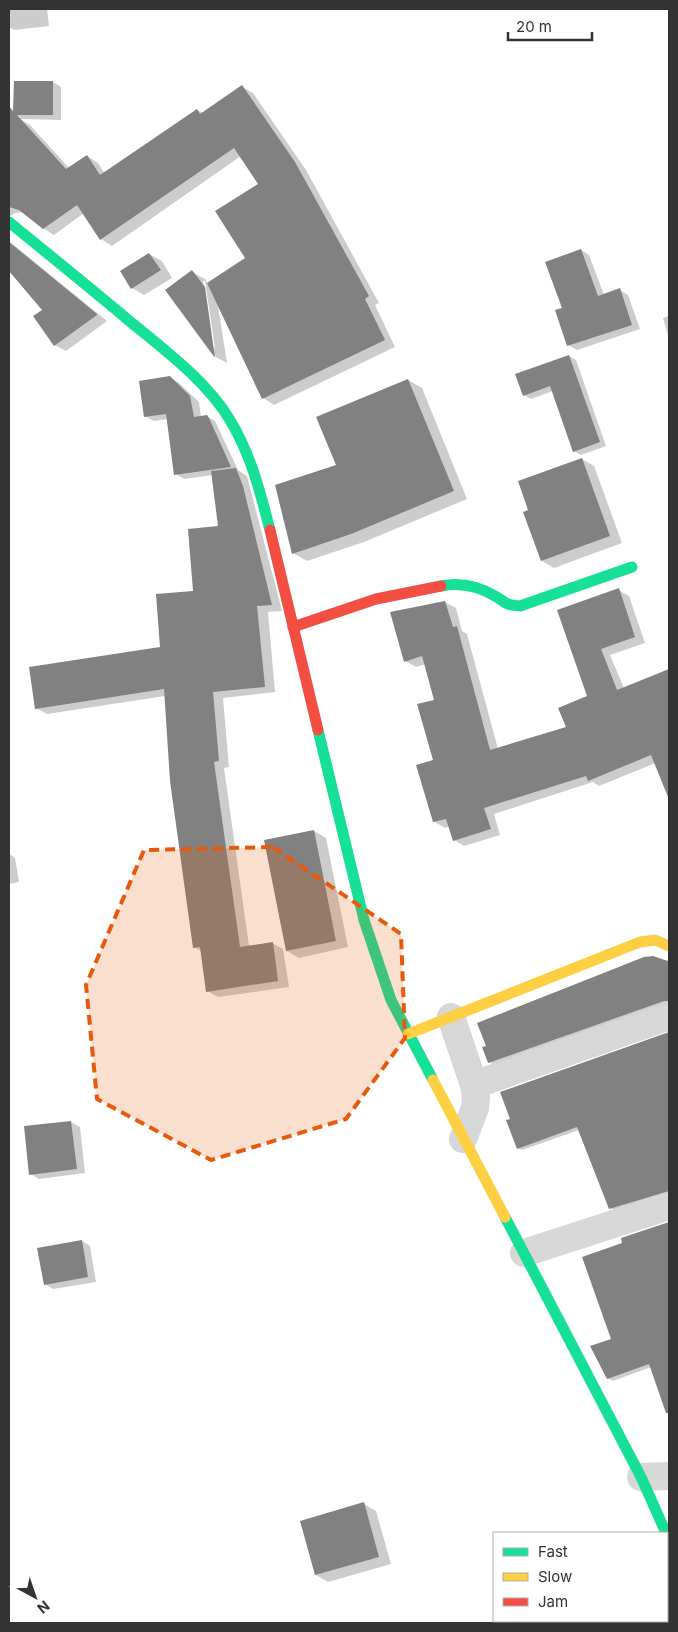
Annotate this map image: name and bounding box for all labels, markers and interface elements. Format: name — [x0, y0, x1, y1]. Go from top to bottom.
scale bar — [508, 10, 592, 42]
text: 20 m — [516, 17, 552, 36]
legend — [493, 1532, 668, 1622]
text: Fast — [538, 1542, 568, 1561]
text: Slow — [538, 1567, 572, 1586]
north arrow — [10, 1572, 60, 1622]
text: Jam — [538, 1592, 568, 1611]
text: N — [34, 1597, 53, 1617]

